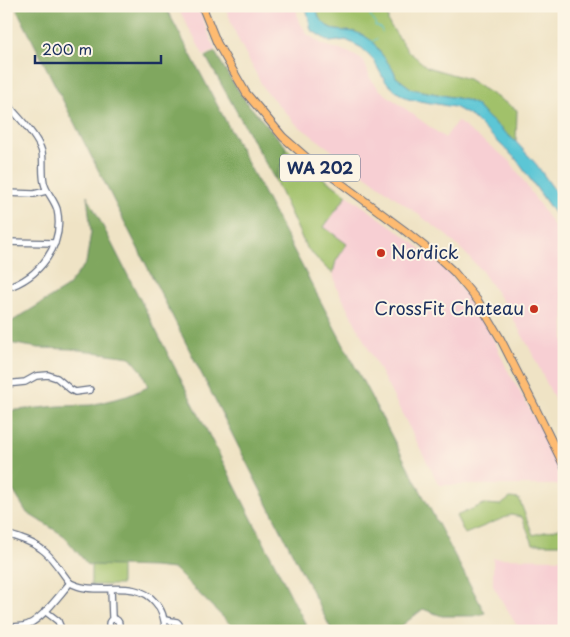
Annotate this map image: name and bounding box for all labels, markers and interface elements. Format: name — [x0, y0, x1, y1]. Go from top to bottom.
scale bar — [35, 32, 161, 64]
text: 200 m — [42, 37, 92, 60]
road number: WA 202 — [280, 154, 360, 182]
place label: Nordick — [391, 238, 459, 265]
marker: Nordick — [375, 247, 387, 259]
place label: CrossFit Chateau — [374, 294, 524, 321]
marker: CrossFit Chateau — [528, 303, 540, 315]

